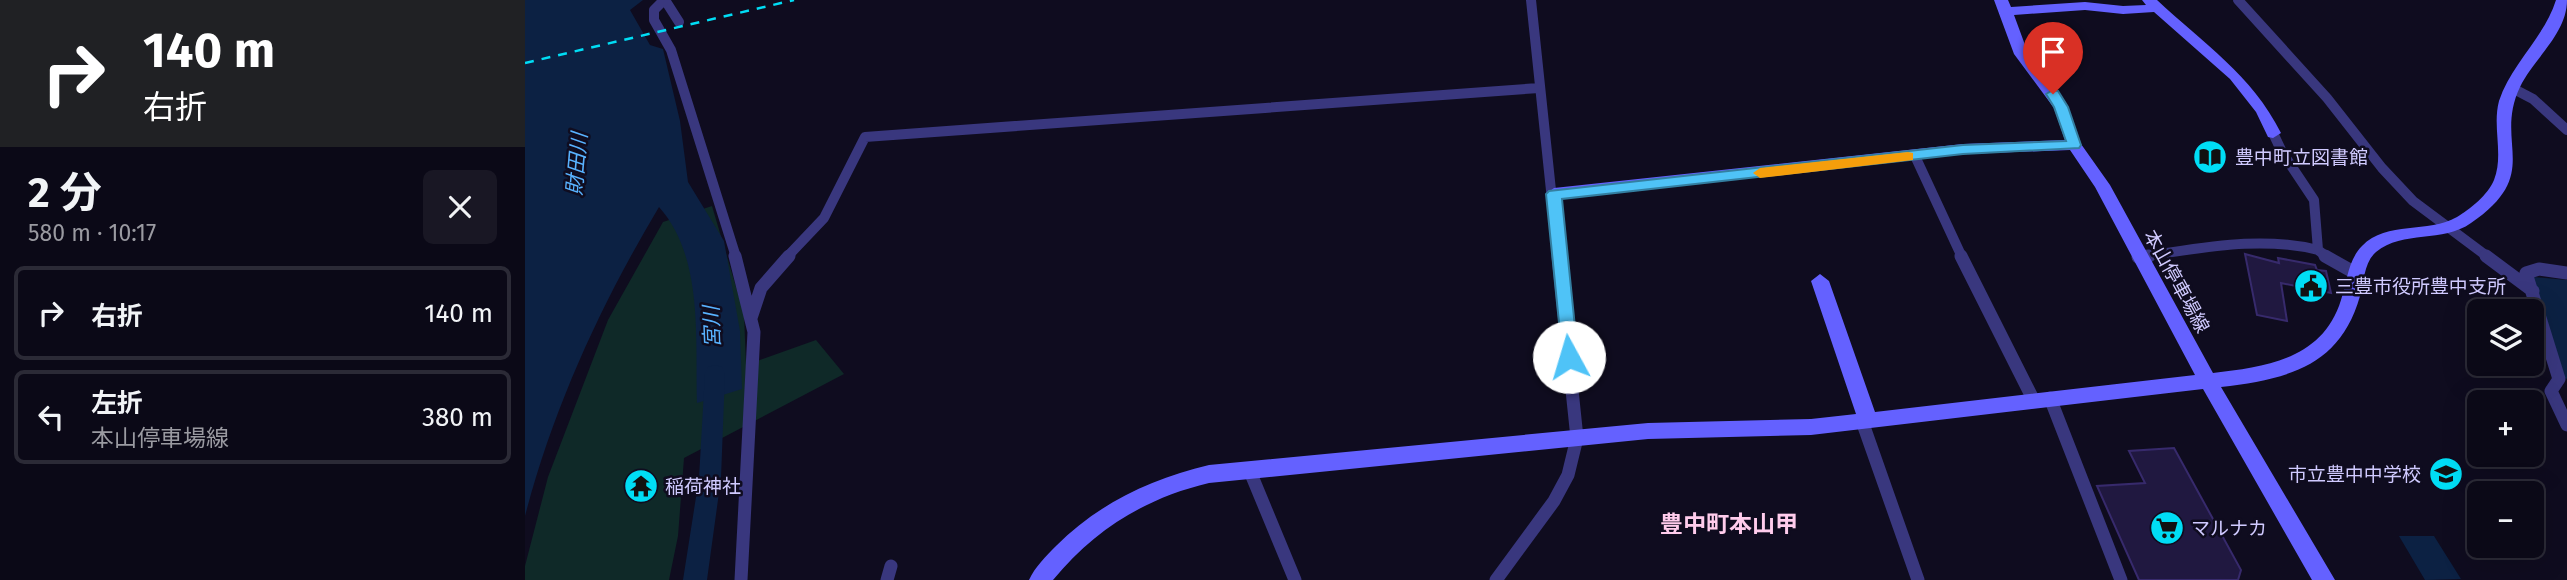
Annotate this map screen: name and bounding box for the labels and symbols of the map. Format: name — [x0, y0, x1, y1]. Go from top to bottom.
pin — [2023, 22, 2083, 94]
water label: 財田川 — [561, 129, 593, 197]
library icon: 豊中町立図書館 — [2191, 138, 2229, 176]
place label: 豊中町立図書館 — [2235, 146, 2368, 169]
street label: 本山停車場線 — [2139, 226, 2214, 337]
public building icon: 三豊市役所豊中支所 — [2292, 267, 2330, 305]
place label: 三豊市役所豊中支所 — [2335, 275, 2506, 298]
water label: 宮川 — [698, 304, 726, 348]
position arrow — [1532, 320, 1606, 394]
school or university icon: 市立豊中中学校 — [2427, 455, 2465, 493]
place label: 市立豊中中学校 — [2288, 463, 2421, 486]
temple icon: 稲荷神社 — [622, 467, 660, 505]
place label: 稲荷神社 — [665, 475, 741, 498]
supermarket icon: マルナカ — [2148, 509, 2186, 547]
district label: 豊中町本山甲 — [1660, 510, 1798, 538]
place label: マルナカ — [2191, 517, 2267, 540]

